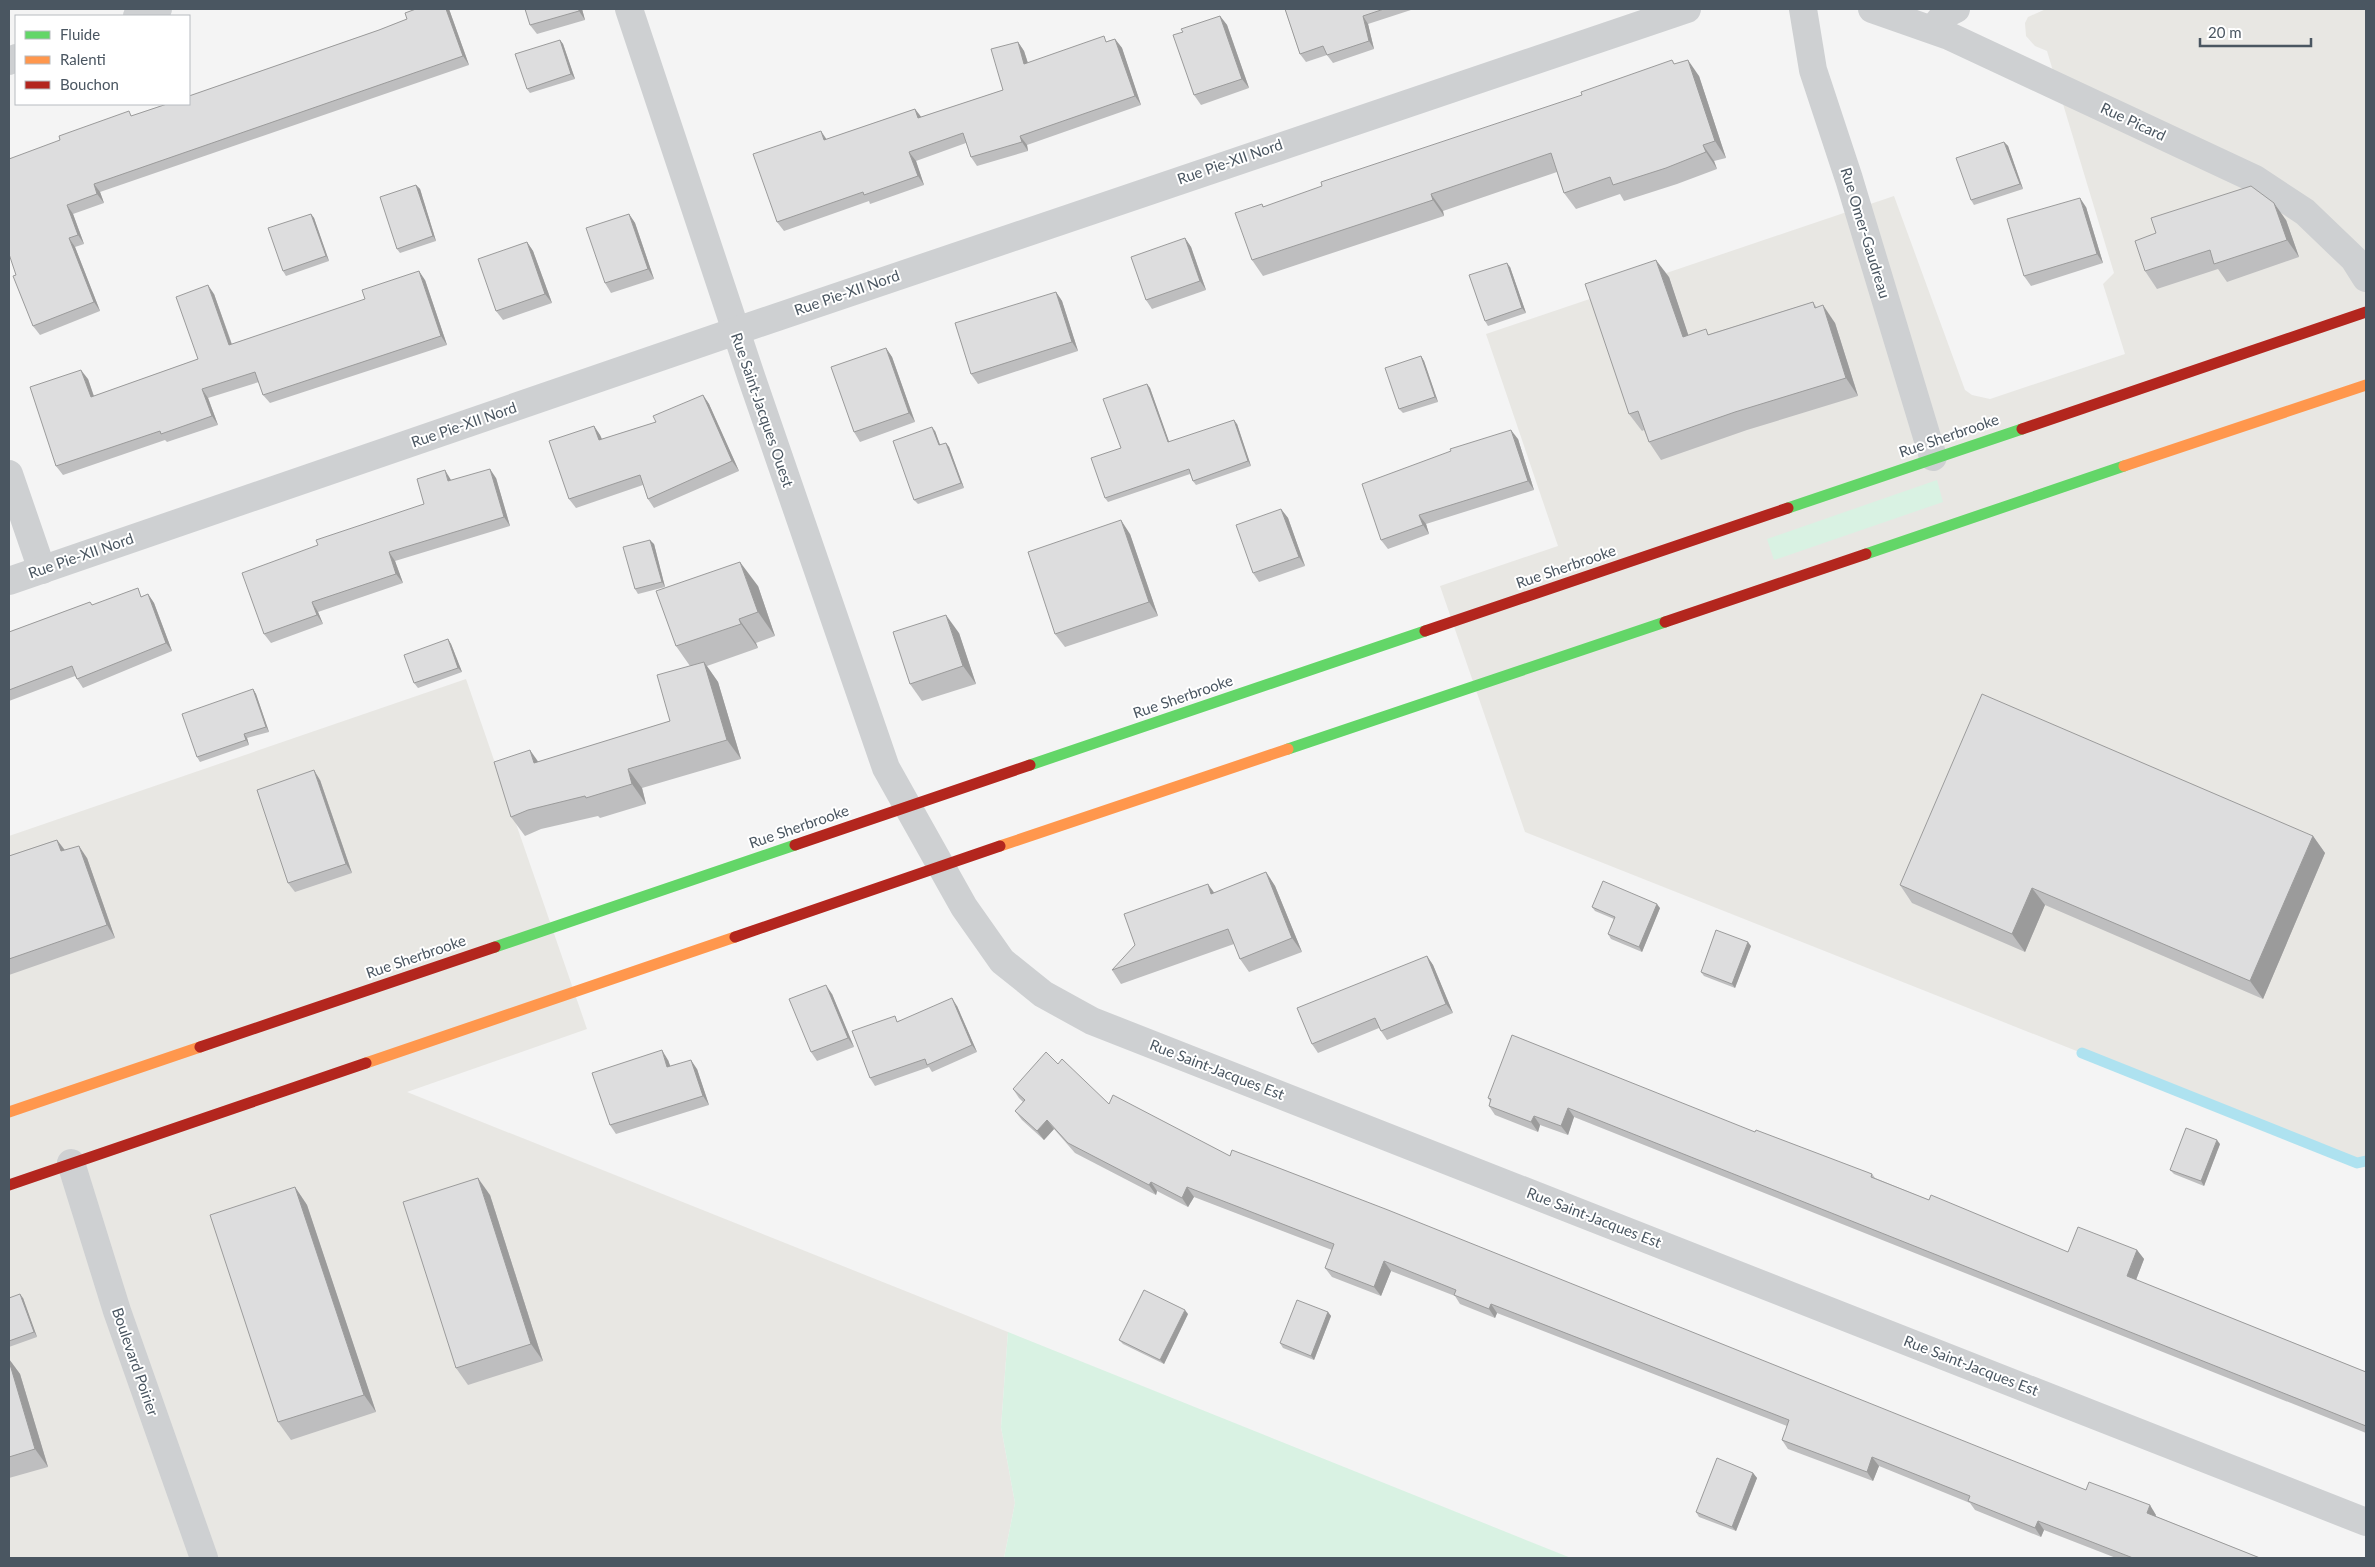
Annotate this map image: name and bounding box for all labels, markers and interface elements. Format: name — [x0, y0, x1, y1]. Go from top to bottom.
legend — [15, 15, 190, 105]
scale bar — [2200, 15, 2311, 47]
text: 20 m — [2208, 23, 2242, 41]
text: Fluide — [60, 25, 100, 43]
text: Ralenti — [60, 50, 106, 68]
text: Bouchon — [60, 75, 119, 93]
street label: Rue Picard — [2098, 98, 2169, 144]
street label: Rue Pie-XII Nord — [1175, 135, 1285, 188]
street label: Rue Omer-Gaudreau — [1837, 165, 1894, 300]
street label: Rue Pie-XII Nord — [792, 266, 902, 319]
street label: Rue Saint-Jacques Ouest — [728, 330, 798, 490]
street label: Rue Pie-XII Nord — [409, 398, 519, 451]
street label: Rue Sherbrooke — [1896, 409, 2001, 461]
street label: Rue Pie-XII Nord — [26, 529, 136, 582]
street label: Rue Sherbrooke — [1513, 540, 1618, 592]
street label: Rue Sherbrooke — [1130, 670, 1235, 722]
street label: Rue Sherbrooke — [746, 800, 851, 852]
street label: Rue Sherbrooke — [363, 930, 468, 982]
street label: Rue Saint-Jacques Est — [1148, 1035, 1288, 1103]
street label: Rue Saint-Jacques Est — [1525, 1183, 1665, 1251]
street label: Boulevard Poirier — [109, 1305, 163, 1419]
street label: Rue Saint-Jacques Est — [1902, 1331, 2042, 1399]

